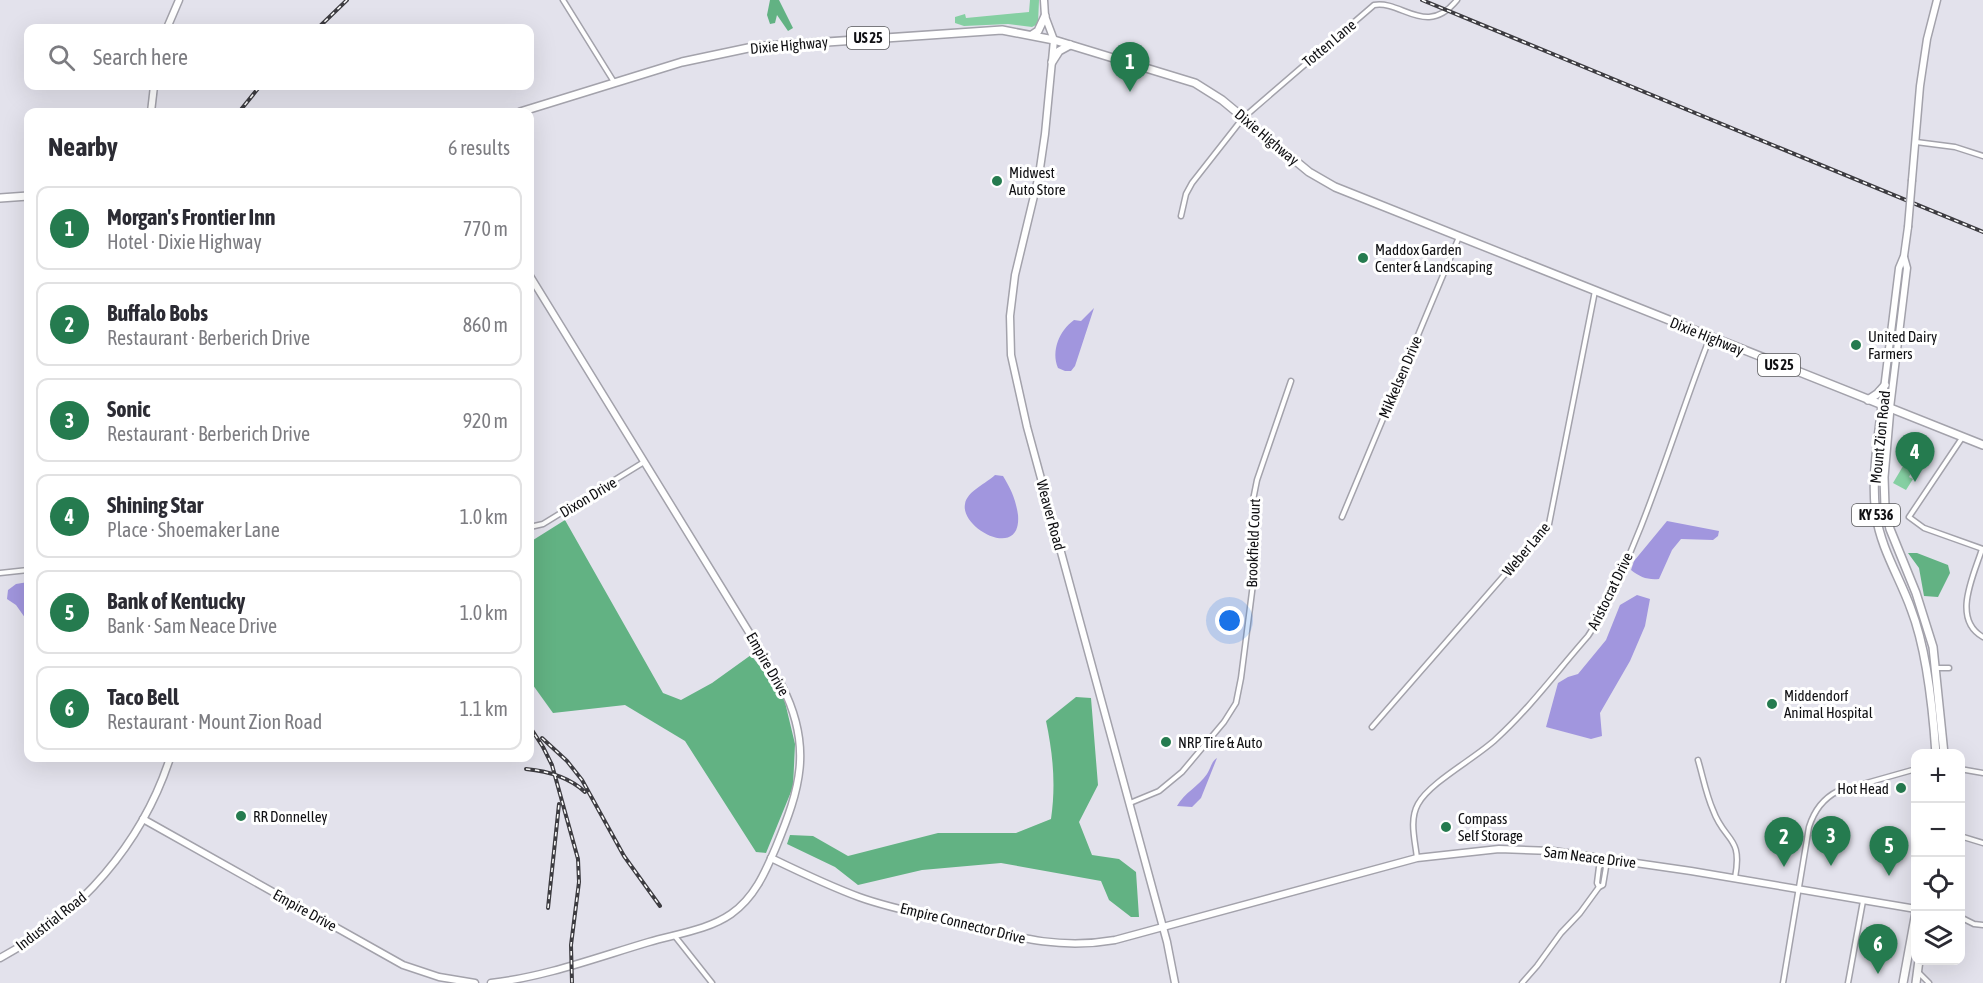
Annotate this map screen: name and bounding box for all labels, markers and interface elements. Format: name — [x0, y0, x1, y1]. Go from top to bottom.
street label: Totten Lane — [1299, 16, 1359, 70]
search box — [24, 24, 534, 90]
road number: US 25 — [847, 27, 889, 49]
street label: Dixie Highway — [749, 33, 829, 57]
icon: search — [45, 41, 78, 74]
pin: 1 — [1110, 42, 1150, 92]
text: Search here — [93, 44, 188, 70]
street label: Dixie Highway — [1232, 105, 1302, 169]
text: Nearby — [48, 132, 118, 162]
text: 6 results — [448, 136, 510, 159]
place label: Midwest Auto Store — [1009, 164, 1066, 198]
marker: Midwest Auto Store — [990, 174, 1004, 188]
text: Morgan's Frontier Inn — [107, 204, 276, 230]
text: 1 — [65, 217, 74, 240]
text: 770 m — [463, 217, 508, 240]
text: Hotel · Dixie Highway — [107, 230, 262, 253]
place label: Maddox Garden Center & Landscaping — [1375, 241, 1493, 275]
marker: Maddox Garden Center & Landscaping — [1356, 251, 1370, 265]
text: Buffalo Bobs — [107, 300, 208, 326]
text: 2 — [65, 313, 74, 336]
text: 860 m — [463, 313, 508, 336]
street label: Dixie Highway — [1668, 313, 1746, 359]
text: Restaurant · Berberich Drive — [107, 326, 310, 349]
place label: United Dairy Farmers — [1868, 328, 1937, 362]
street label: Mikkelsen Drive — [1375, 333, 1425, 421]
marker: United Dairy Farmers — [1849, 338, 1863, 352]
road number: US 25 — [1758, 354, 1800, 376]
street label: Mount Zion Road — [1867, 390, 1893, 484]
text: Sonic — [107, 396, 150, 422]
text: 3 — [65, 409, 74, 432]
text: 920 m — [463, 409, 508, 432]
text: Restaurant · Berberich Drive — [107, 422, 310, 445]
pin: 4 — [1896, 432, 1934, 482]
street label: Dixon Drive — [557, 473, 620, 521]
street label: Weaver Road — [1033, 478, 1069, 552]
text: Shining Star — [107, 492, 203, 518]
street label: Brookfield Court — [1243, 498, 1263, 588]
road number: KY 536 — [1852, 504, 1900, 526]
text: 4 — [65, 505, 74, 528]
text: 1.0 km — [460, 505, 508, 528]
text: Place · Shoemaker Lane — [107, 518, 280, 541]
street label: Weber Lane — [1499, 519, 1553, 579]
street label: Aristocrat Drive — [1584, 549, 1636, 632]
text: Bank of Kentucky — [107, 588, 245, 614]
text: 5 — [65, 601, 74, 624]
text: 1.0 km — [460, 601, 508, 624]
your location — [1215, 606, 1244, 635]
text: Bank · Sam Neace Drive — [107, 614, 277, 637]
street label: Empire Drive — [743, 629, 793, 699]
text: Taco Bell — [107, 684, 179, 710]
place label: Middendorf Animal Hospital — [1784, 687, 1873, 721]
text: 6 — [65, 697, 74, 720]
text: 1.1 km — [460, 697, 508, 720]
marker: Middendorf Animal Hospital — [1765, 697, 1779, 711]
text: Restaurant · Mount Zion Road — [107, 710, 322, 733]
place label: NRP Tire & Auto — [1178, 734, 1262, 751]
marker: NRP Tire & Auto — [1159, 735, 1173, 749]
map controls — [1911, 749, 1965, 965]
button: + — [1911, 749, 1965, 803]
place label: Hot Head — [1837, 780, 1889, 797]
marker: Hot Head — [1894, 781, 1908, 795]
button: − — [1911, 803, 1965, 857]
place label: RR Donnelley — [253, 808, 328, 825]
marker: RR Donnelley — [234, 809, 248, 823]
place label: Compass Self Storage — [1458, 810, 1523, 844]
pin: 3 — [1812, 816, 1850, 866]
pin: 2 — [1764, 818, 1804, 867]
marker: Compass Self Storage — [1439, 820, 1453, 834]
pin: 5 — [1870, 826, 1908, 876]
street label: Sam Neace Drive — [1543, 843, 1637, 871]
button: locate — [1911, 857, 1965, 911]
street label: Empire Drive — [270, 886, 340, 935]
street label: Industrial Road — [12, 888, 90, 954]
street label: Empire Connector Drive — [899, 899, 1028, 947]
button: layers — [1911, 911, 1965, 965]
pin: 6 — [1858, 924, 1898, 974]

